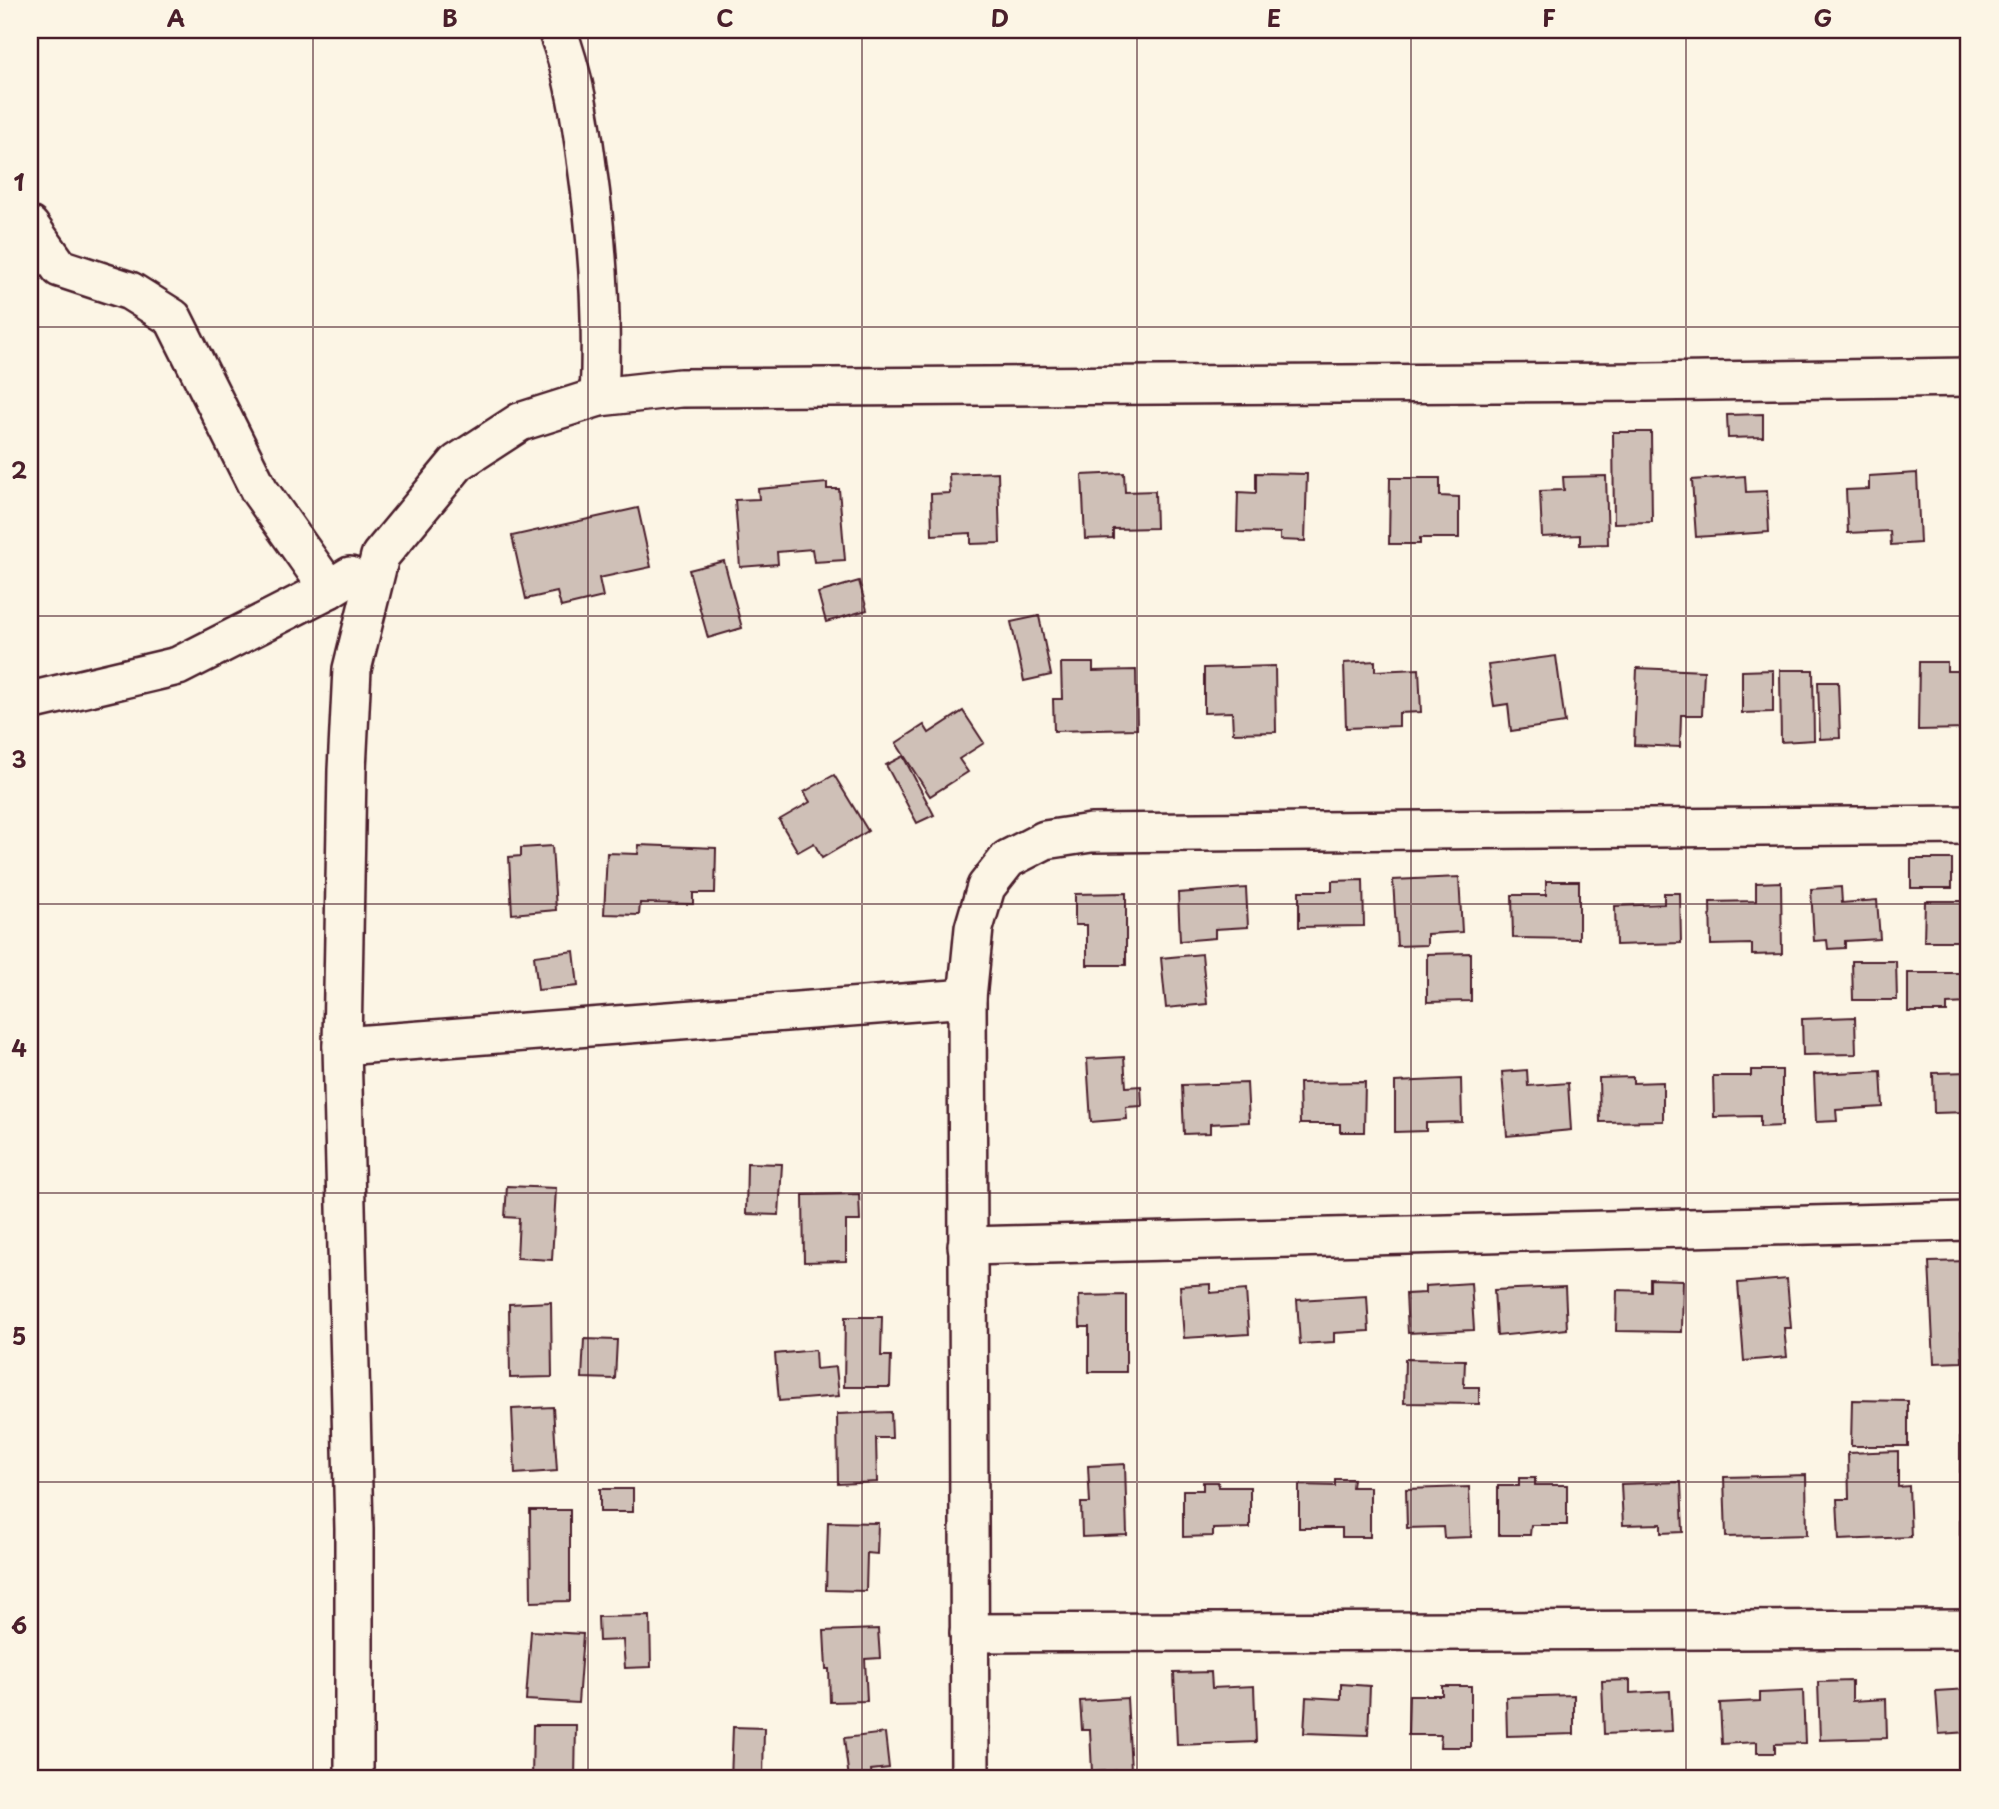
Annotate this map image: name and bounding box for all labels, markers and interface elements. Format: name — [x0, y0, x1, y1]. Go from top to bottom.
text: A — [167, 0, 185, 35]
text: B — [442, 0, 458, 35]
text: C — [716, 0, 734, 35]
text: D — [991, 0, 1009, 35]
text: E — [1267, 0, 1281, 35]
text: F — [1542, 0, 1556, 35]
text: G — [1814, 0, 1832, 35]
text: 1 — [14, 164, 25, 199]
text: 2 — [11, 452, 27, 487]
text: 3 — [11, 741, 27, 776]
text: 4 — [11, 1030, 27, 1065]
text: 5 — [12, 1318, 26, 1353]
text: 6 — [11, 1607, 27, 1642]

